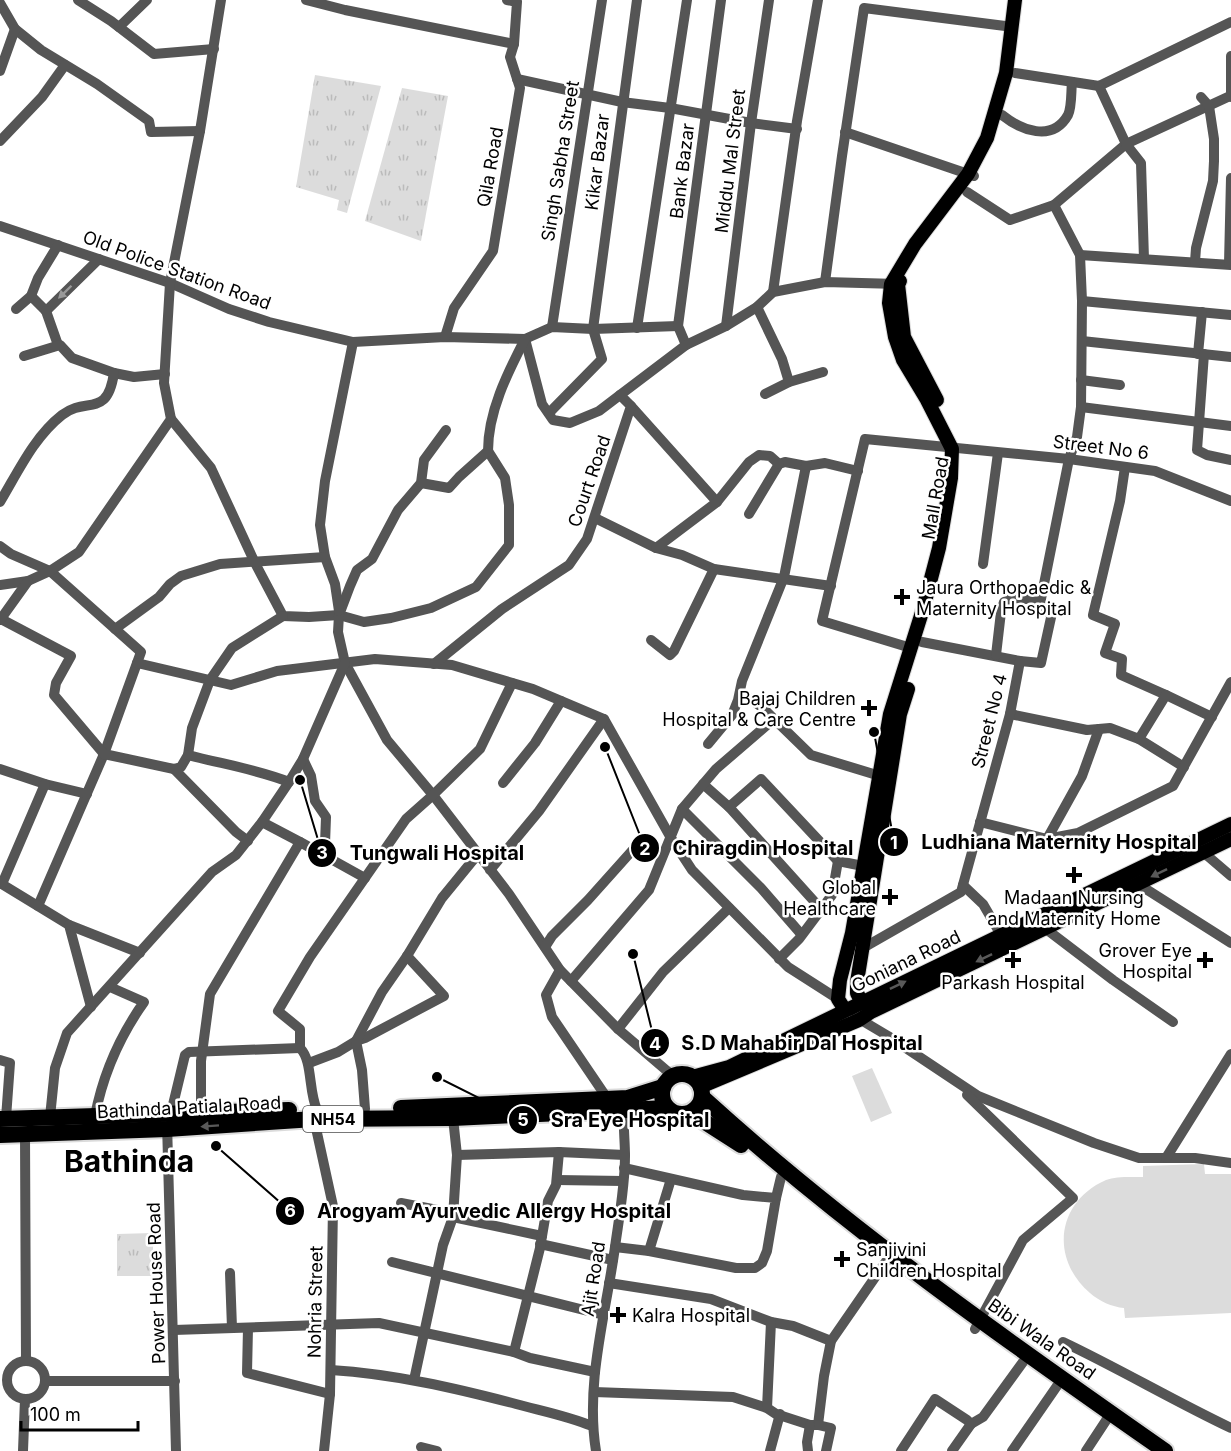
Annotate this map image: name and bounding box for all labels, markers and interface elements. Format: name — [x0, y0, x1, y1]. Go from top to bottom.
street label: Singh Sabha Street — [537, 79, 583, 243]
street label: Middu Mal Street — [711, 88, 749, 234]
street label: Kikar Bazar — [581, 112, 613, 212]
street label: Bank Bazar — [666, 122, 698, 220]
street label: Qila Road — [473, 125, 507, 209]
street label: Old Police Station Road — [80, 226, 274, 314]
one-way arrow — [58, 285, 73, 299]
street label: Street No 6 — [1052, 431, 1150, 463]
street label: Court Road — [563, 432, 615, 530]
street label: Mall Road — [917, 455, 953, 541]
place label: Jaura Orthopaedic & Maternity Hospital — [916, 577, 1092, 619]
marker: Jaura Orthopaedic & Maternity Hospital — [893, 588, 911, 606]
street label: Street No 4 — [967, 671, 1011, 771]
place label: Bajaj Children Hospital & Care Centre — [662, 688, 856, 730]
marker: Bajaj Children Hospital & Care Centre — [860, 699, 878, 717]
callout: Ludhiana Maternity Hospital — [879, 823, 1209, 861]
callout: Chiragdin Hospital — [630, 829, 865, 867]
text: Ludhiana Maternity Hospital — [921, 830, 1197, 854]
text: 1 — [890, 832, 898, 853]
callout: Tungwali Hospital — [307, 834, 536, 872]
text: Chiragdin Hospital — [673, 836, 853, 860]
text: 2 — [639, 838, 651, 859]
text: Tungwali Hospital — [350, 841, 524, 865]
text: 3 — [316, 842, 328, 863]
marker: Madaan Nursing and Maternity Home — [1065, 866, 1083, 884]
one-way arrow — [1151, 869, 1168, 878]
place label: Global Healthcare — [783, 877, 876, 919]
place label: Madaan Nursing and Maternity Home — [987, 887, 1161, 929]
marker: Global Healthcare — [881, 888, 899, 906]
street label: Goniana Road — [848, 926, 964, 996]
place label: Grover Eye Hospital — [1098, 940, 1192, 982]
marker: Parkash Hospital — [1004, 951, 1022, 969]
marker: Grover Eye Hospital — [1196, 951, 1214, 969]
one-way arrow — [975, 954, 992, 963]
place label: Parkash Hospital — [941, 972, 1085, 993]
one-way arrow — [889, 981, 906, 990]
callout: S.D Mahabir Dal Hospital — [640, 1024, 935, 1062]
text: S.D Mahabir Dal Hospital — [681, 1031, 923, 1055]
text: 4 — [649, 1033, 661, 1054]
street label: Bathinda Patiala Road — [96, 1092, 282, 1122]
callout: Sra Eye Hospital — [508, 1101, 721, 1139]
road number: NH54 — [303, 1106, 363, 1132]
text: Sra Eye Hospital — [551, 1108, 709, 1132]
text: 5 — [517, 1109, 529, 1130]
one-way arrow — [200, 1122, 219, 1131]
district label: Bathinda — [64, 1143, 194, 1179]
callout: Arogyam Ayurvedic Allergy Hospital — [275, 1192, 683, 1230]
text: Arogyam Ayurvedic Allergy Hospital — [317, 1199, 671, 1223]
text: 6 — [284, 1200, 296, 1221]
street label: Power House Road — [143, 1202, 169, 1364]
place label: Sanjivini Children Hospital — [856, 1239, 1002, 1281]
street label: Ajit Road — [577, 1240, 609, 1318]
street label: Nohria Street — [304, 1246, 326, 1358]
marker: Sanjivini Children Hospital — [833, 1250, 851, 1268]
street label: Bibi Wala Road — [984, 1294, 1100, 1384]
place label: Kalra Hospital — [632, 1305, 750, 1326]
marker: Kalra Hospital — [609, 1306, 627, 1324]
scale bar — [21, 1394, 138, 1432]
text: 100 m — [30, 1404, 81, 1425]

